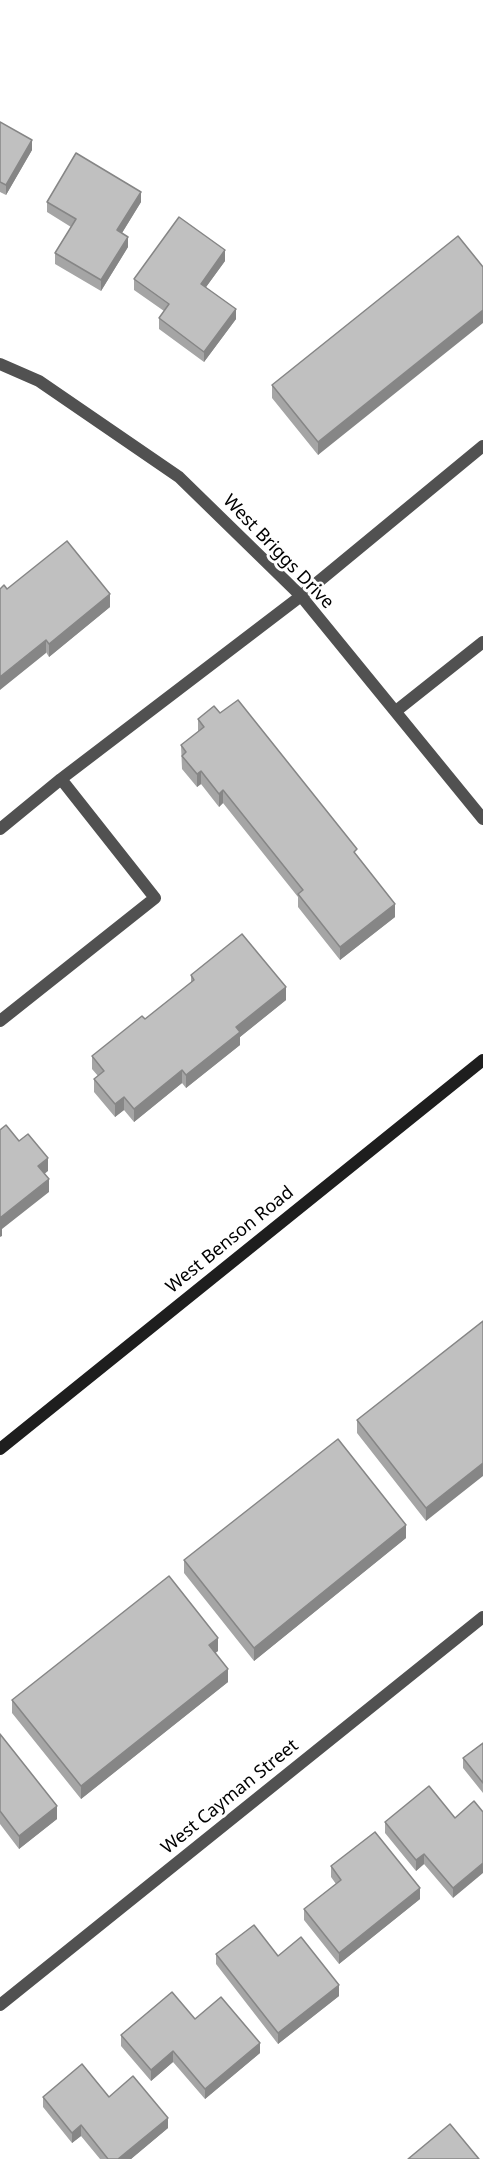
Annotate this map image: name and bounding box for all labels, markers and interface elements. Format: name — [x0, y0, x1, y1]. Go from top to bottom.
street label: West Briggs Drive — [218, 491, 338, 613]
street label: West Benson Road — [162, 1182, 298, 1298]
street label: West Cayman Street — [157, 1735, 303, 1859]

